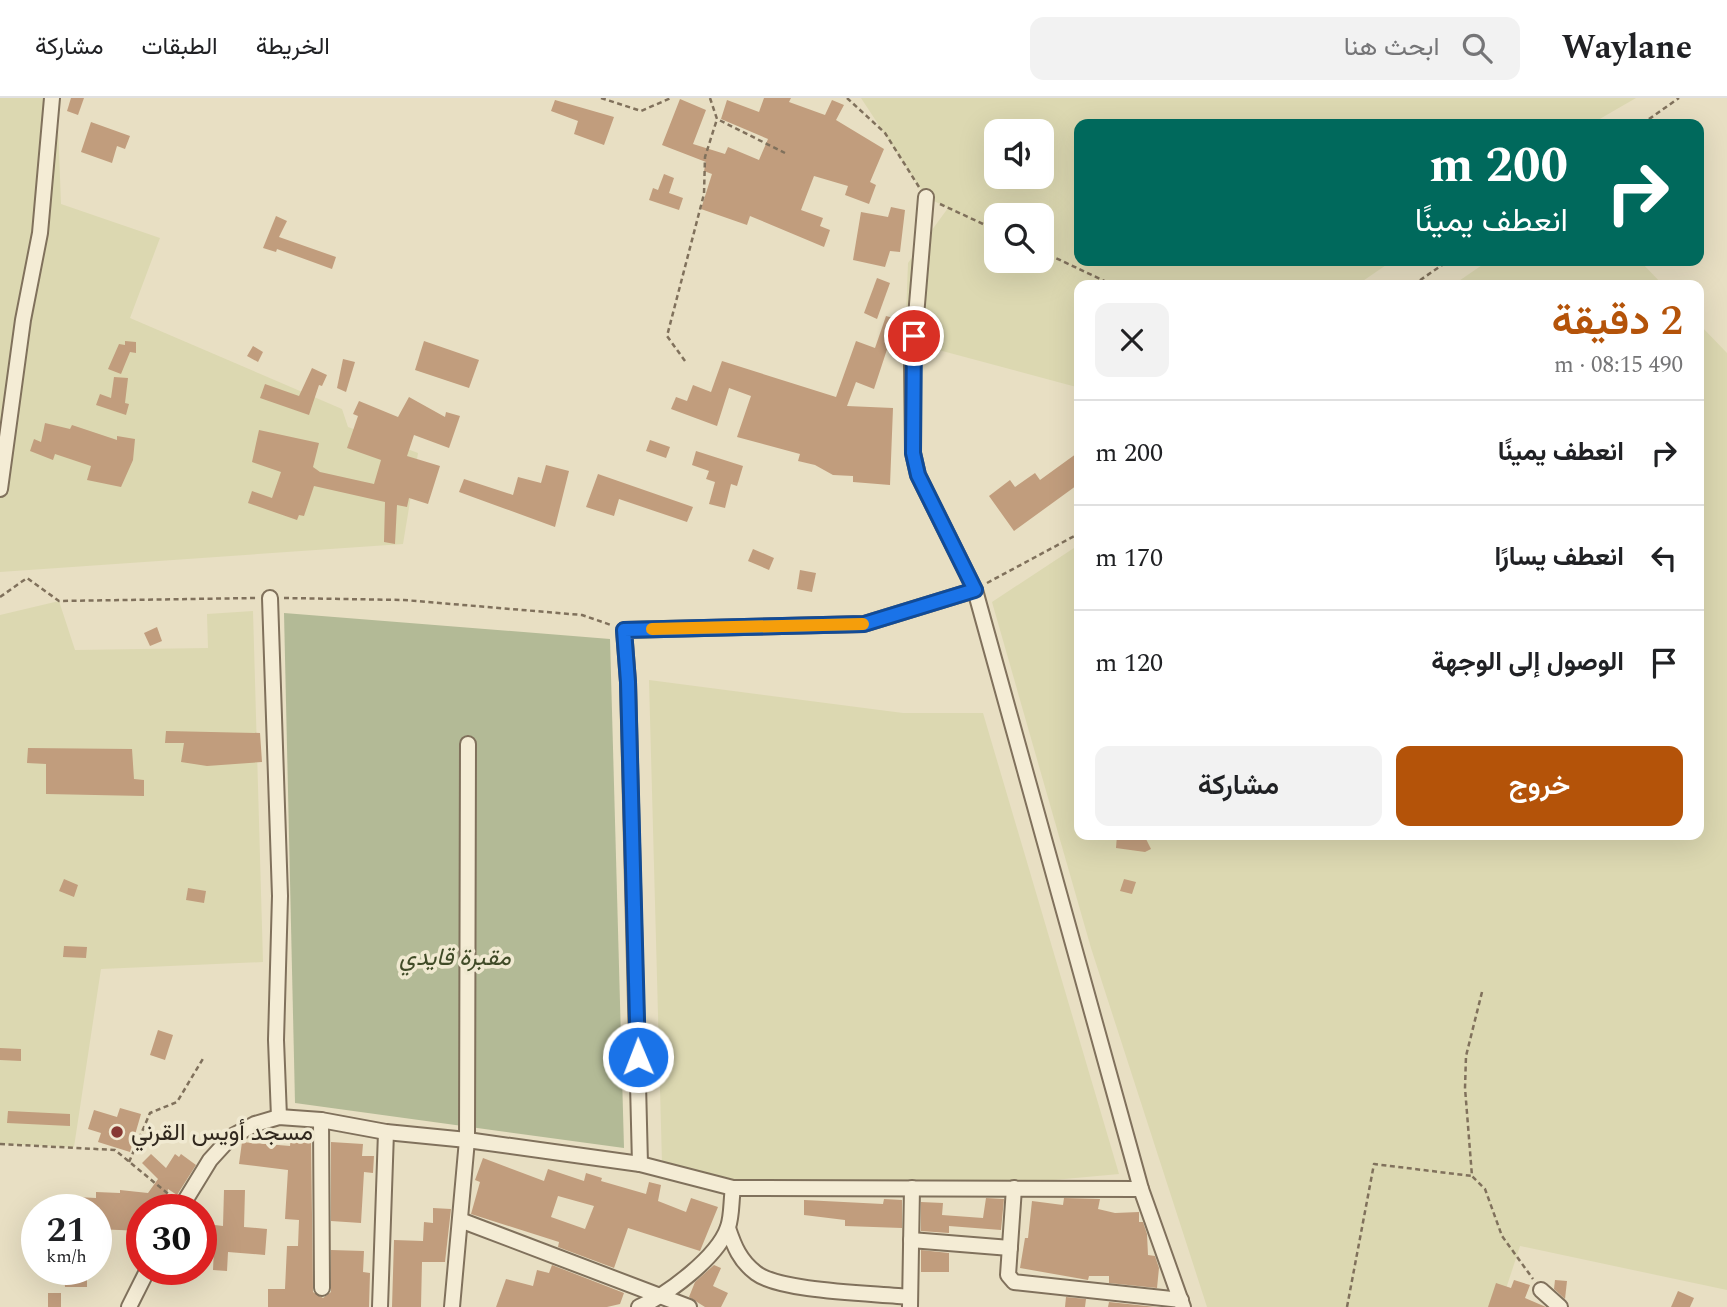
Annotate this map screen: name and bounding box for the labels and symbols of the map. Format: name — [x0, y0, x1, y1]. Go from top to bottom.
pin — [884, 306, 944, 366]
park label: مقبرة قايدي — [399, 940, 511, 976]
position arrow — [601, 1020, 675, 1094]
place label: مسجد أويس القرني — [131, 1115, 313, 1151]
marker: مسجد أويس القرني — [109, 1124, 125, 1140]
speed limit sign: 30 — [126, 1194, 217, 1285]

